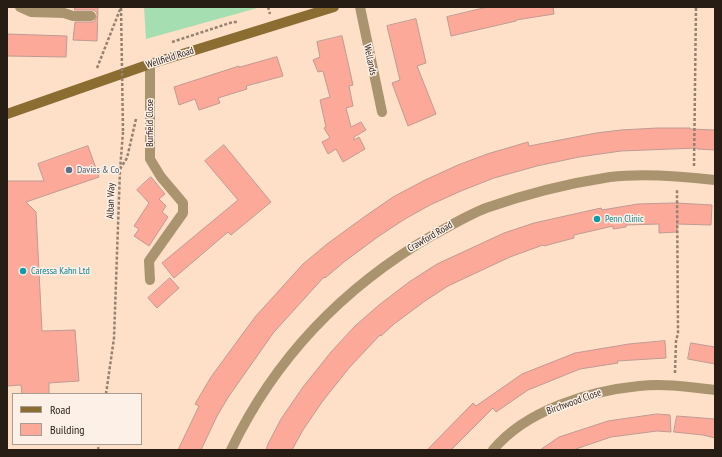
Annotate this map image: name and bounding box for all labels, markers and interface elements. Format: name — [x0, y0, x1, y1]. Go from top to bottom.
street label: Wellands — [361, 43, 379, 77]
street label: Wellfield Road — [145, 45, 195, 71]
street label: Burfield Close — [144, 99, 156, 147]
place label: Davies & Co — [77, 164, 119, 176]
marker: Davies & Co — [64, 165, 74, 175]
street label: Alban Way — [104, 183, 118, 219]
place label: Penn Clinic — [605, 213, 643, 225]
marker: Penn Clinic — [592, 214, 602, 224]
street label: Crawford Road — [405, 219, 455, 255]
place label: Caressa Kahn Ltd — [31, 265, 90, 277]
marker: Caressa Kahn Ltd — [18, 266, 28, 276]
street label: Birchwood Close — [545, 387, 603, 417]
legend — [12, 393, 142, 445]
text: Road — [50, 402, 70, 417]
text: Building — [50, 422, 85, 437]

